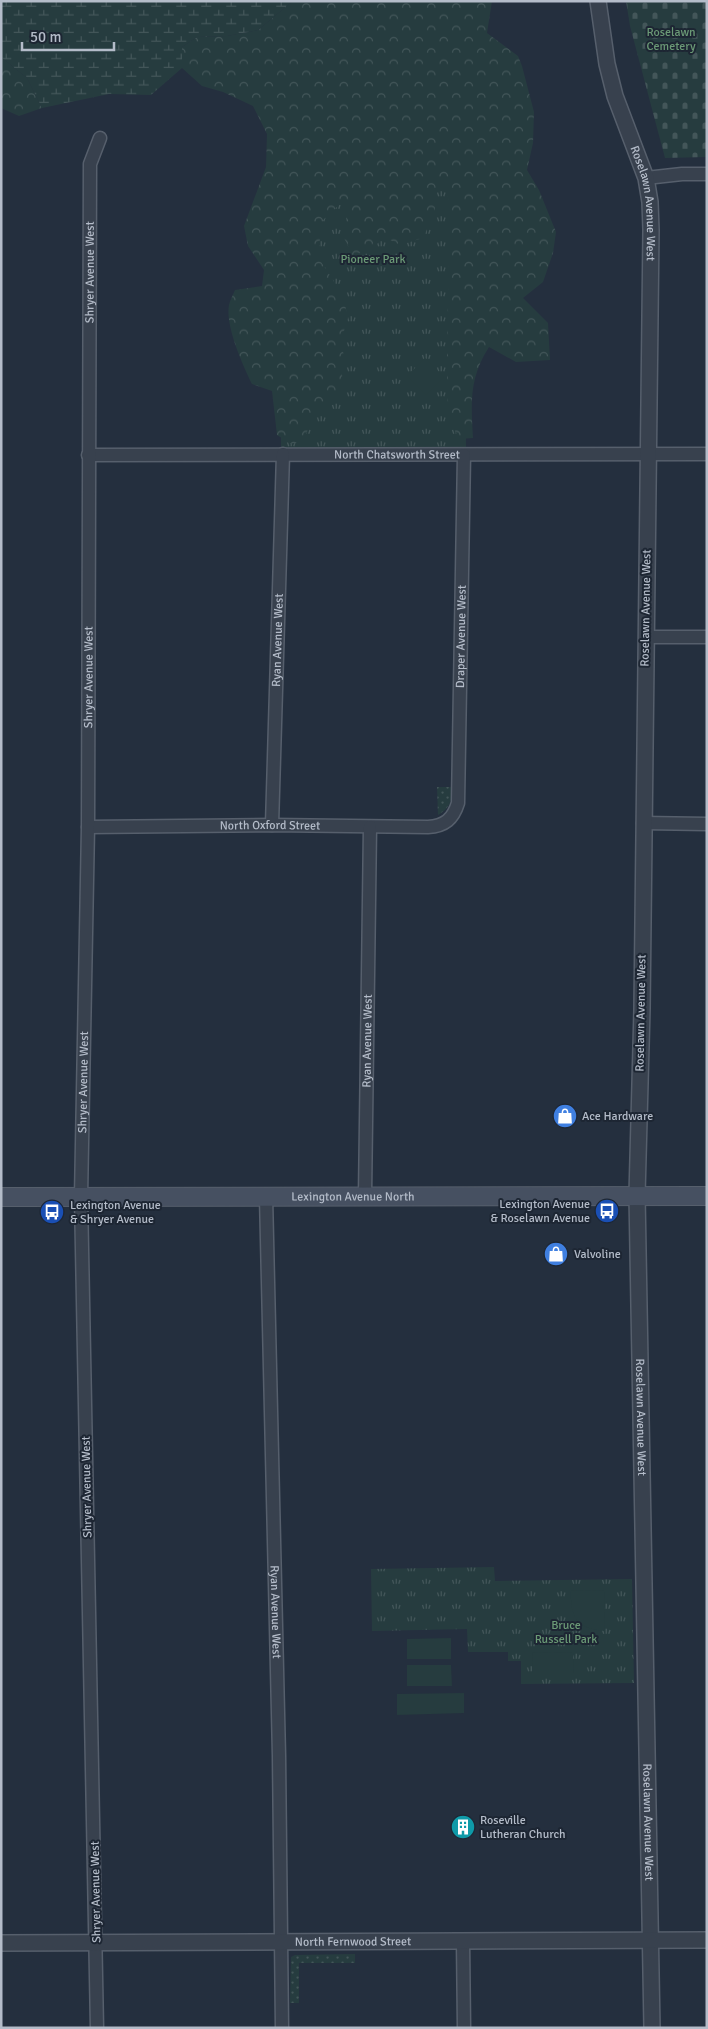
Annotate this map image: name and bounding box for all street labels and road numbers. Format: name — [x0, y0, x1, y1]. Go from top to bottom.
street label: Roselawn Avenue West — [627, 144, 659, 261]
street label: Shryer Avenue West — [82, 221, 97, 323]
street label: North Chatsworth Street — [334, 447, 460, 462]
street label: Roselawn Avenue West — [637, 549, 655, 667]
street label: Draper Avenue West — [452, 585, 469, 688]
street label: Ryan Avenue West — [269, 593, 286, 687]
street label: Shryer Avenue West — [81, 626, 96, 728]
street label: North Oxford Street — [220, 817, 320, 833]
street label: Roselawn Avenue West — [632, 954, 650, 1072]
street label: Ryan Avenue West — [359, 994, 375, 1088]
street label: Shryer Avenue West — [75, 1031, 92, 1133]
street label: Lexington Avenue North — [291, 1189, 415, 1204]
street label: Roselawn Avenue West — [632, 1358, 650, 1476]
street label: Shryer Avenue West — [79, 1436, 95, 1538]
street label: Ryan Avenue West — [267, 1565, 284, 1659]
street label: Roselawn Avenue West — [640, 1763, 657, 1881]
street label: Shryer Avenue West — [88, 1841, 104, 1943]
street label: North Fernwood Street — [295, 1934, 411, 1949]

